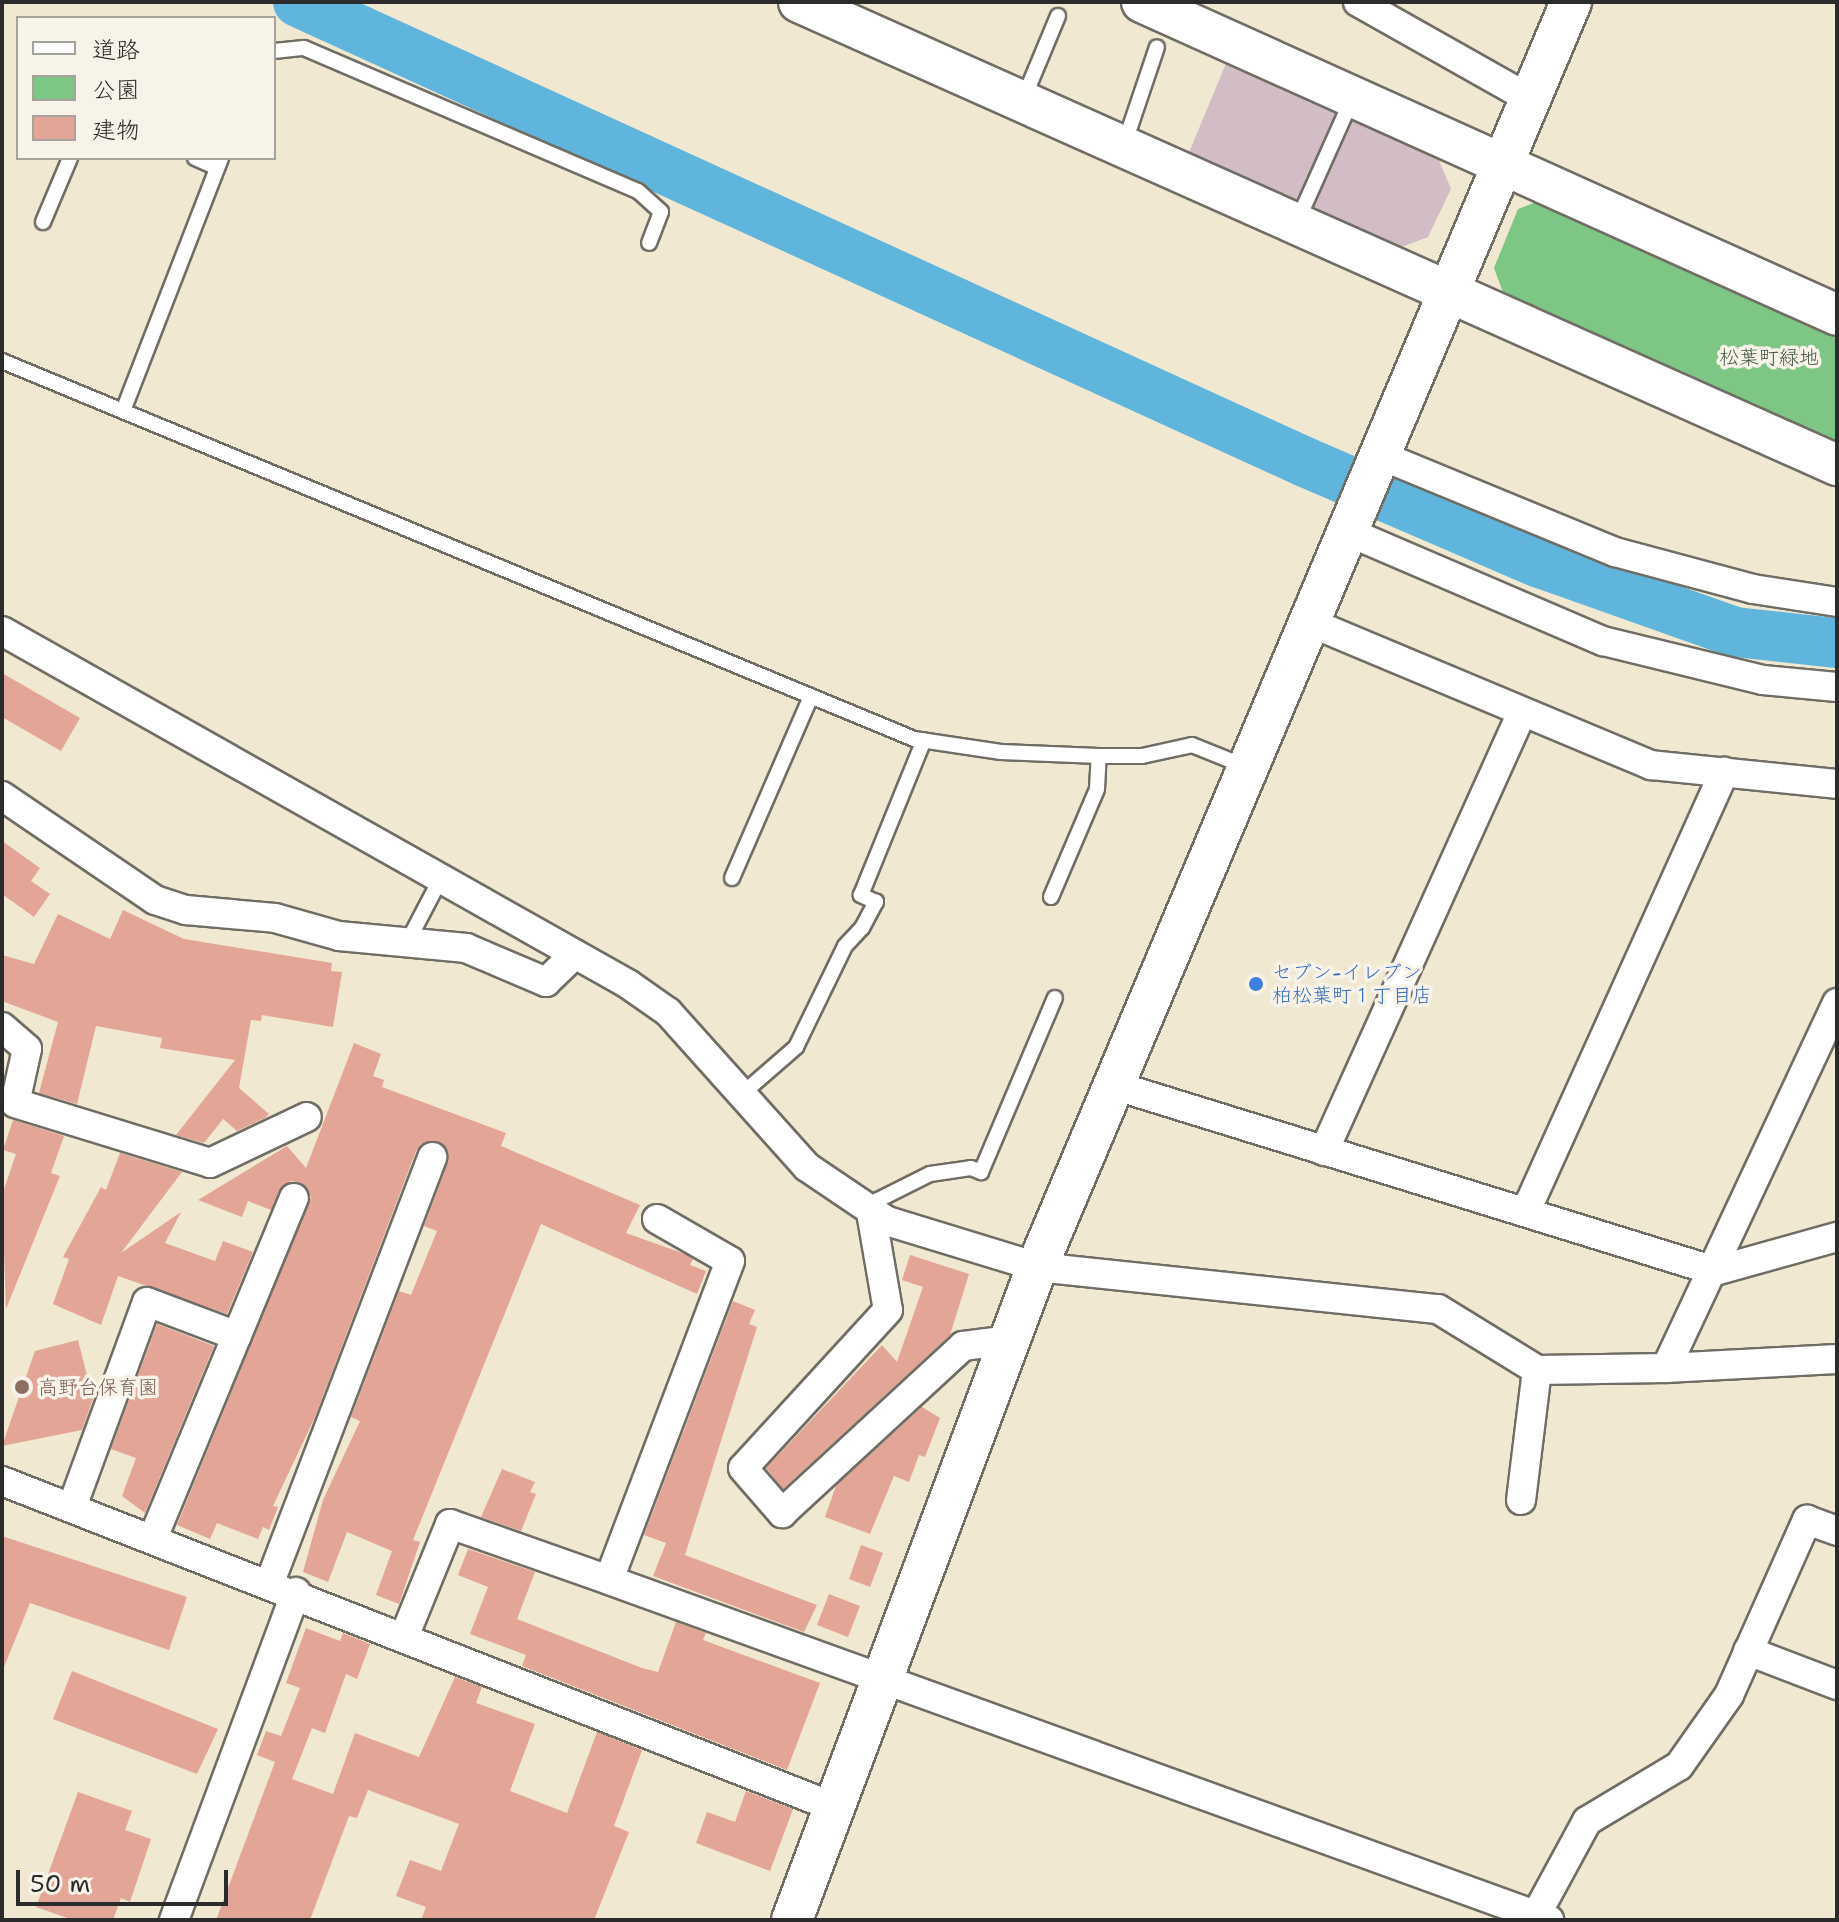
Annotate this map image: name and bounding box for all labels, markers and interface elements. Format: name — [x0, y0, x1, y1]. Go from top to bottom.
legend — [16, 16, 276, 160]
text: 道路 — [92, 34, 140, 66]
text: 公園 — [92, 74, 140, 106]
text: 建物 — [92, 114, 140, 146]
park label: 松葉町緑地 — [1719, 345, 1819, 369]
place label: セブン-イレブン 柏松葉町１丁目店 — [1272, 960, 1432, 1007]
marker: セブン-イレブン 柏松葉町１丁目店 — [1247, 975, 1265, 993]
place label: 高野台保育園 — [38, 1375, 158, 1399]
marker: 高野台保育園 — [13, 1378, 31, 1396]
scale bar — [20, 1854, 232, 1904]
text: 50 m — [30, 1868, 90, 1900]

